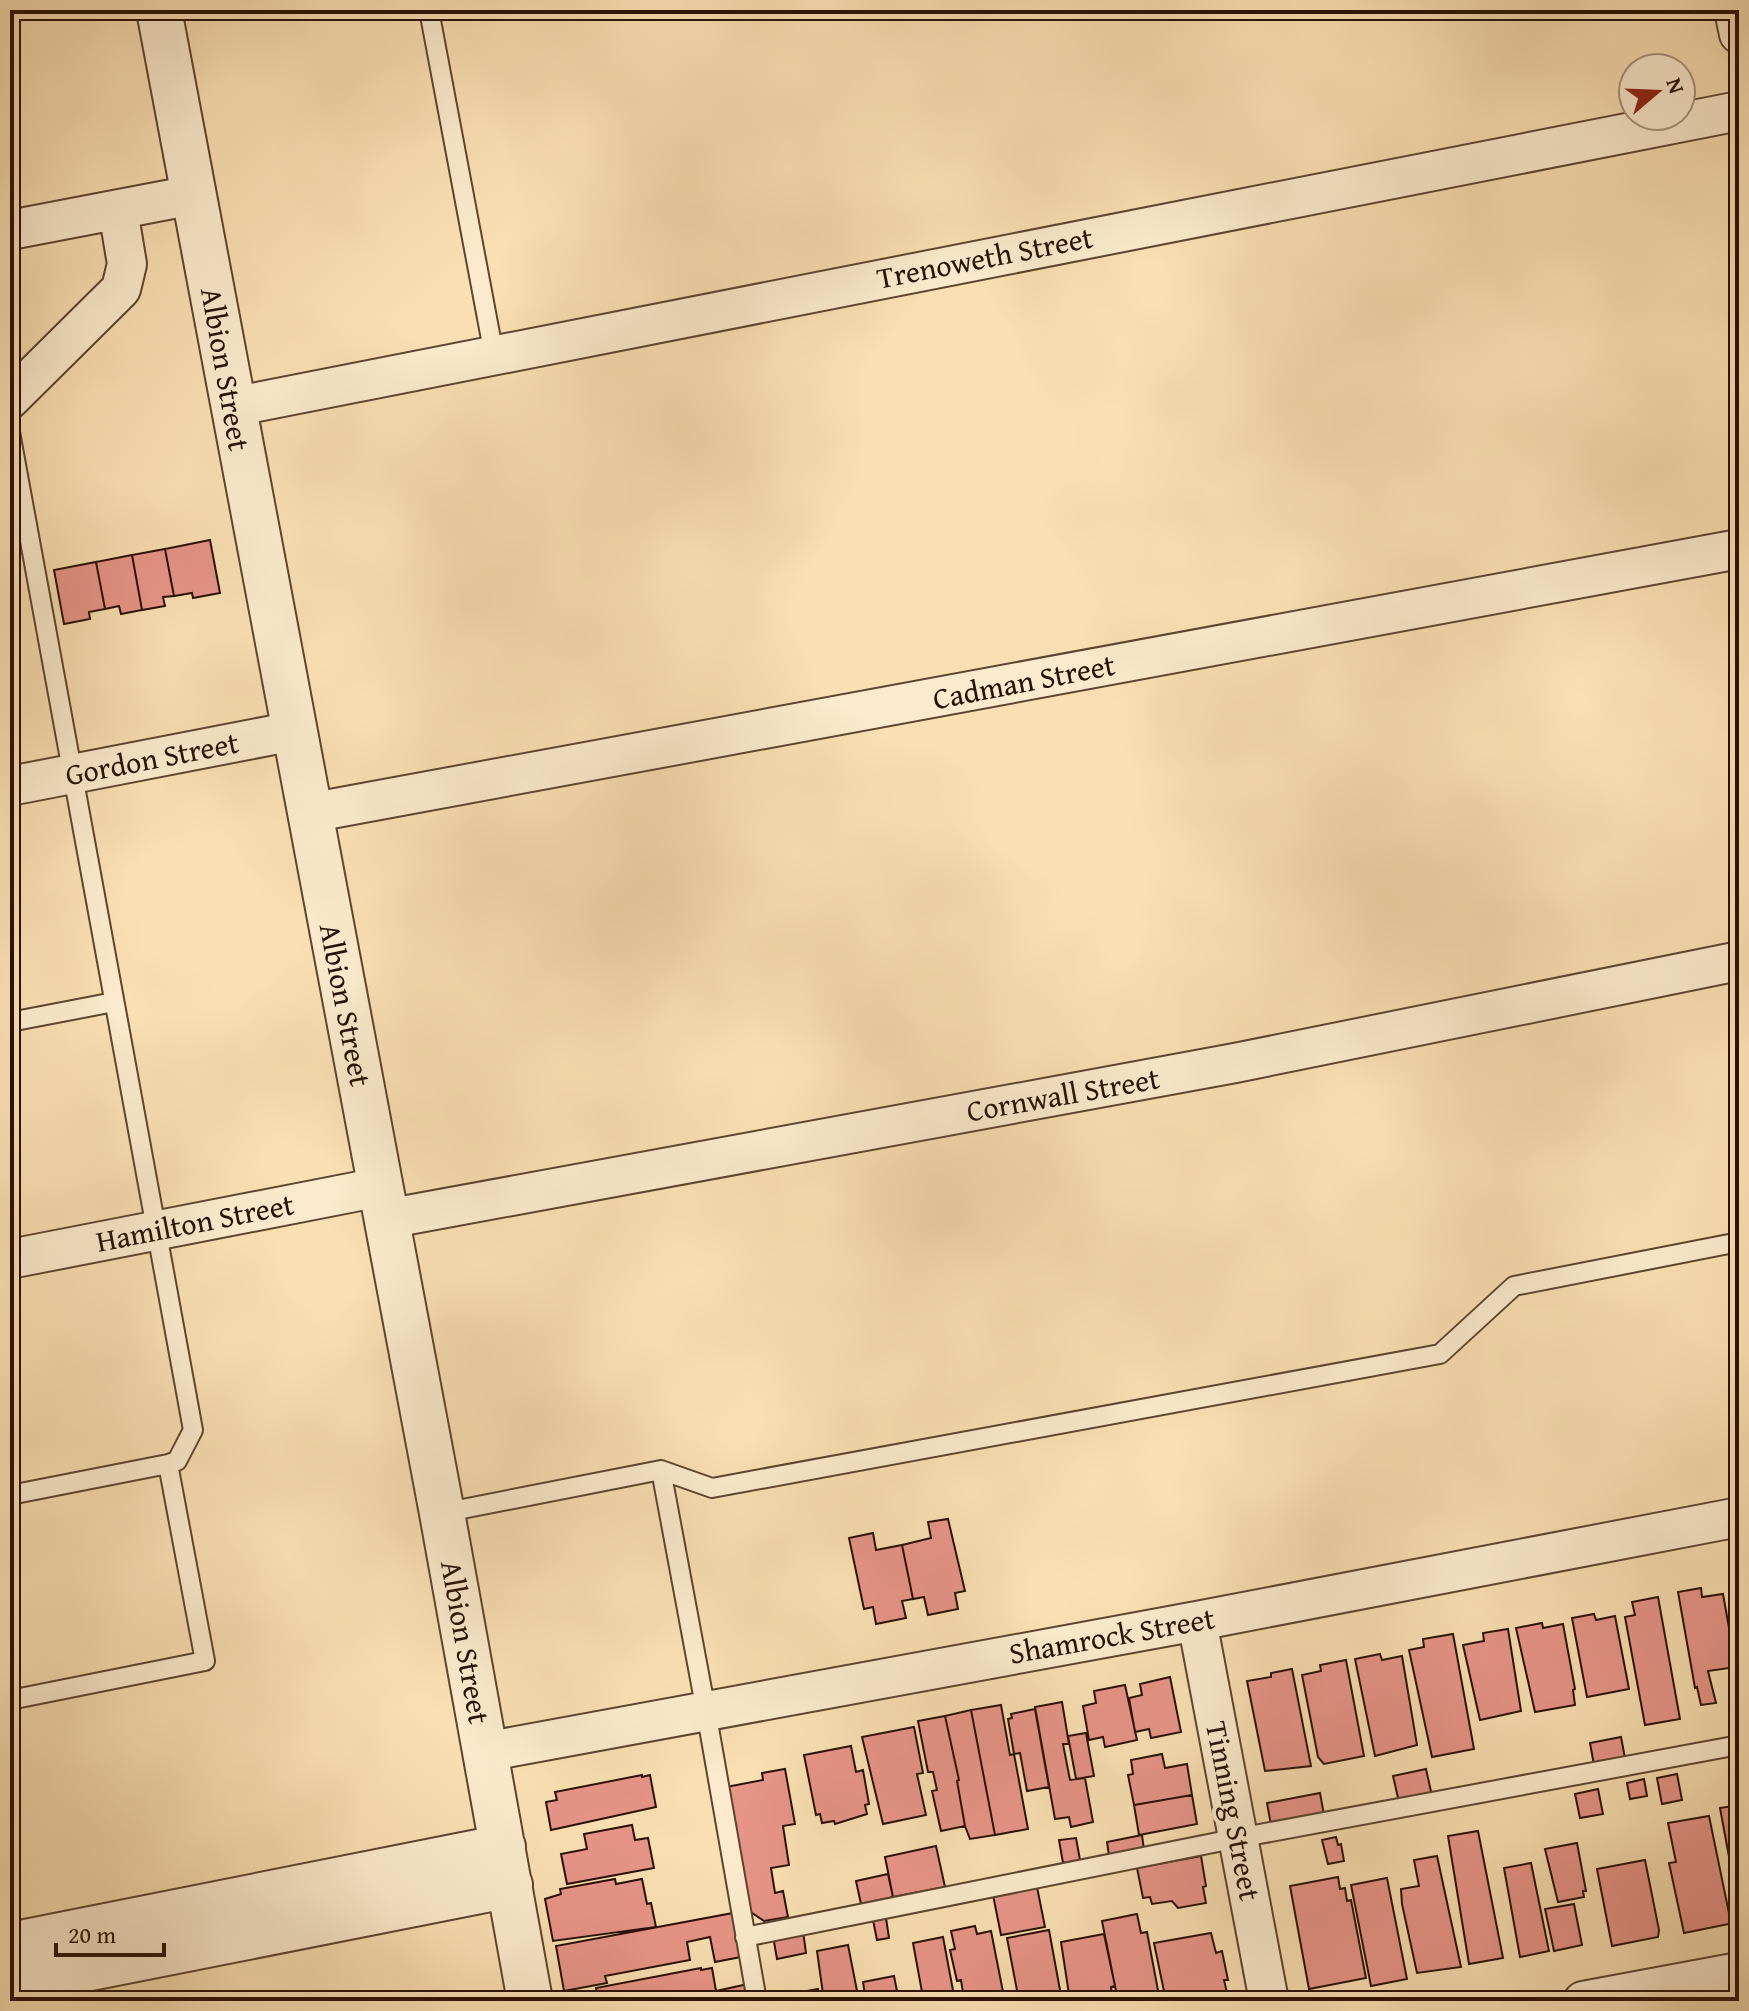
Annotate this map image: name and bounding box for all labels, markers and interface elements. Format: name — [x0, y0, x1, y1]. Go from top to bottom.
north arrow — [1617, 52, 1697, 132]
text: N — [1658, 73, 1694, 98]
street label: Trenoweth Street — [873, 214, 1097, 300]
street label: Albion Street — [190, 284, 262, 454]
street label: Cadman Street — [929, 642, 1119, 720]
street label: Gordon Street — [61, 720, 243, 796]
street label: Albion Street — [309, 920, 383, 1090]
street label: Cornwall Street — [963, 1055, 1163, 1133]
street label: Hamilton Street — [92, 1181, 298, 1263]
street label: Albion Street — [430, 1557, 502, 1727]
street label: Shamrock Street — [1006, 1595, 1218, 1675]
street label: Tinning Street — [1195, 1717, 1273, 1905]
scale bar — [56, 1907, 164, 1957]
text: 20 m — [68, 1917, 116, 1952]

